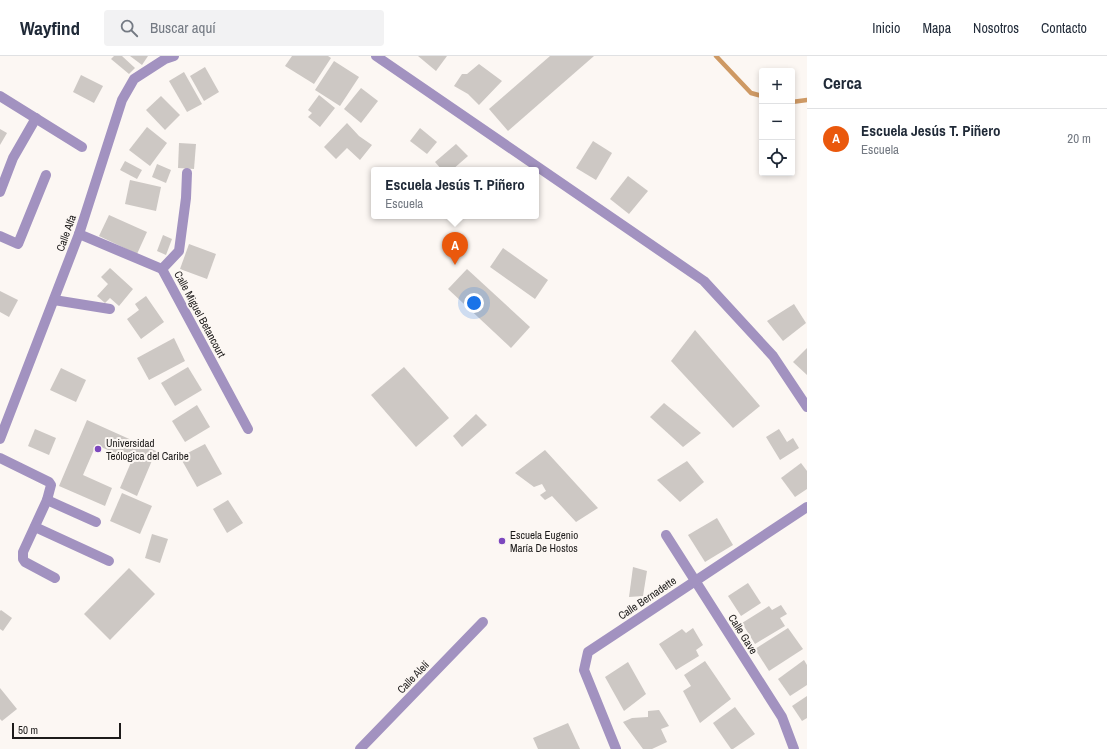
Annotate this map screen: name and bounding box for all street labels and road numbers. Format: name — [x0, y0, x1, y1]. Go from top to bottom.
street label: Calle Alfa — [53, 213, 79, 253]
street label: Calle Miguel Betancourt — [171, 268, 229, 360]
street label: Calle Bernadette — [615, 573, 679, 623]
street label: Calle Gave — [725, 611, 761, 657]
street label: Calle Alelí — [394, 657, 432, 696]

